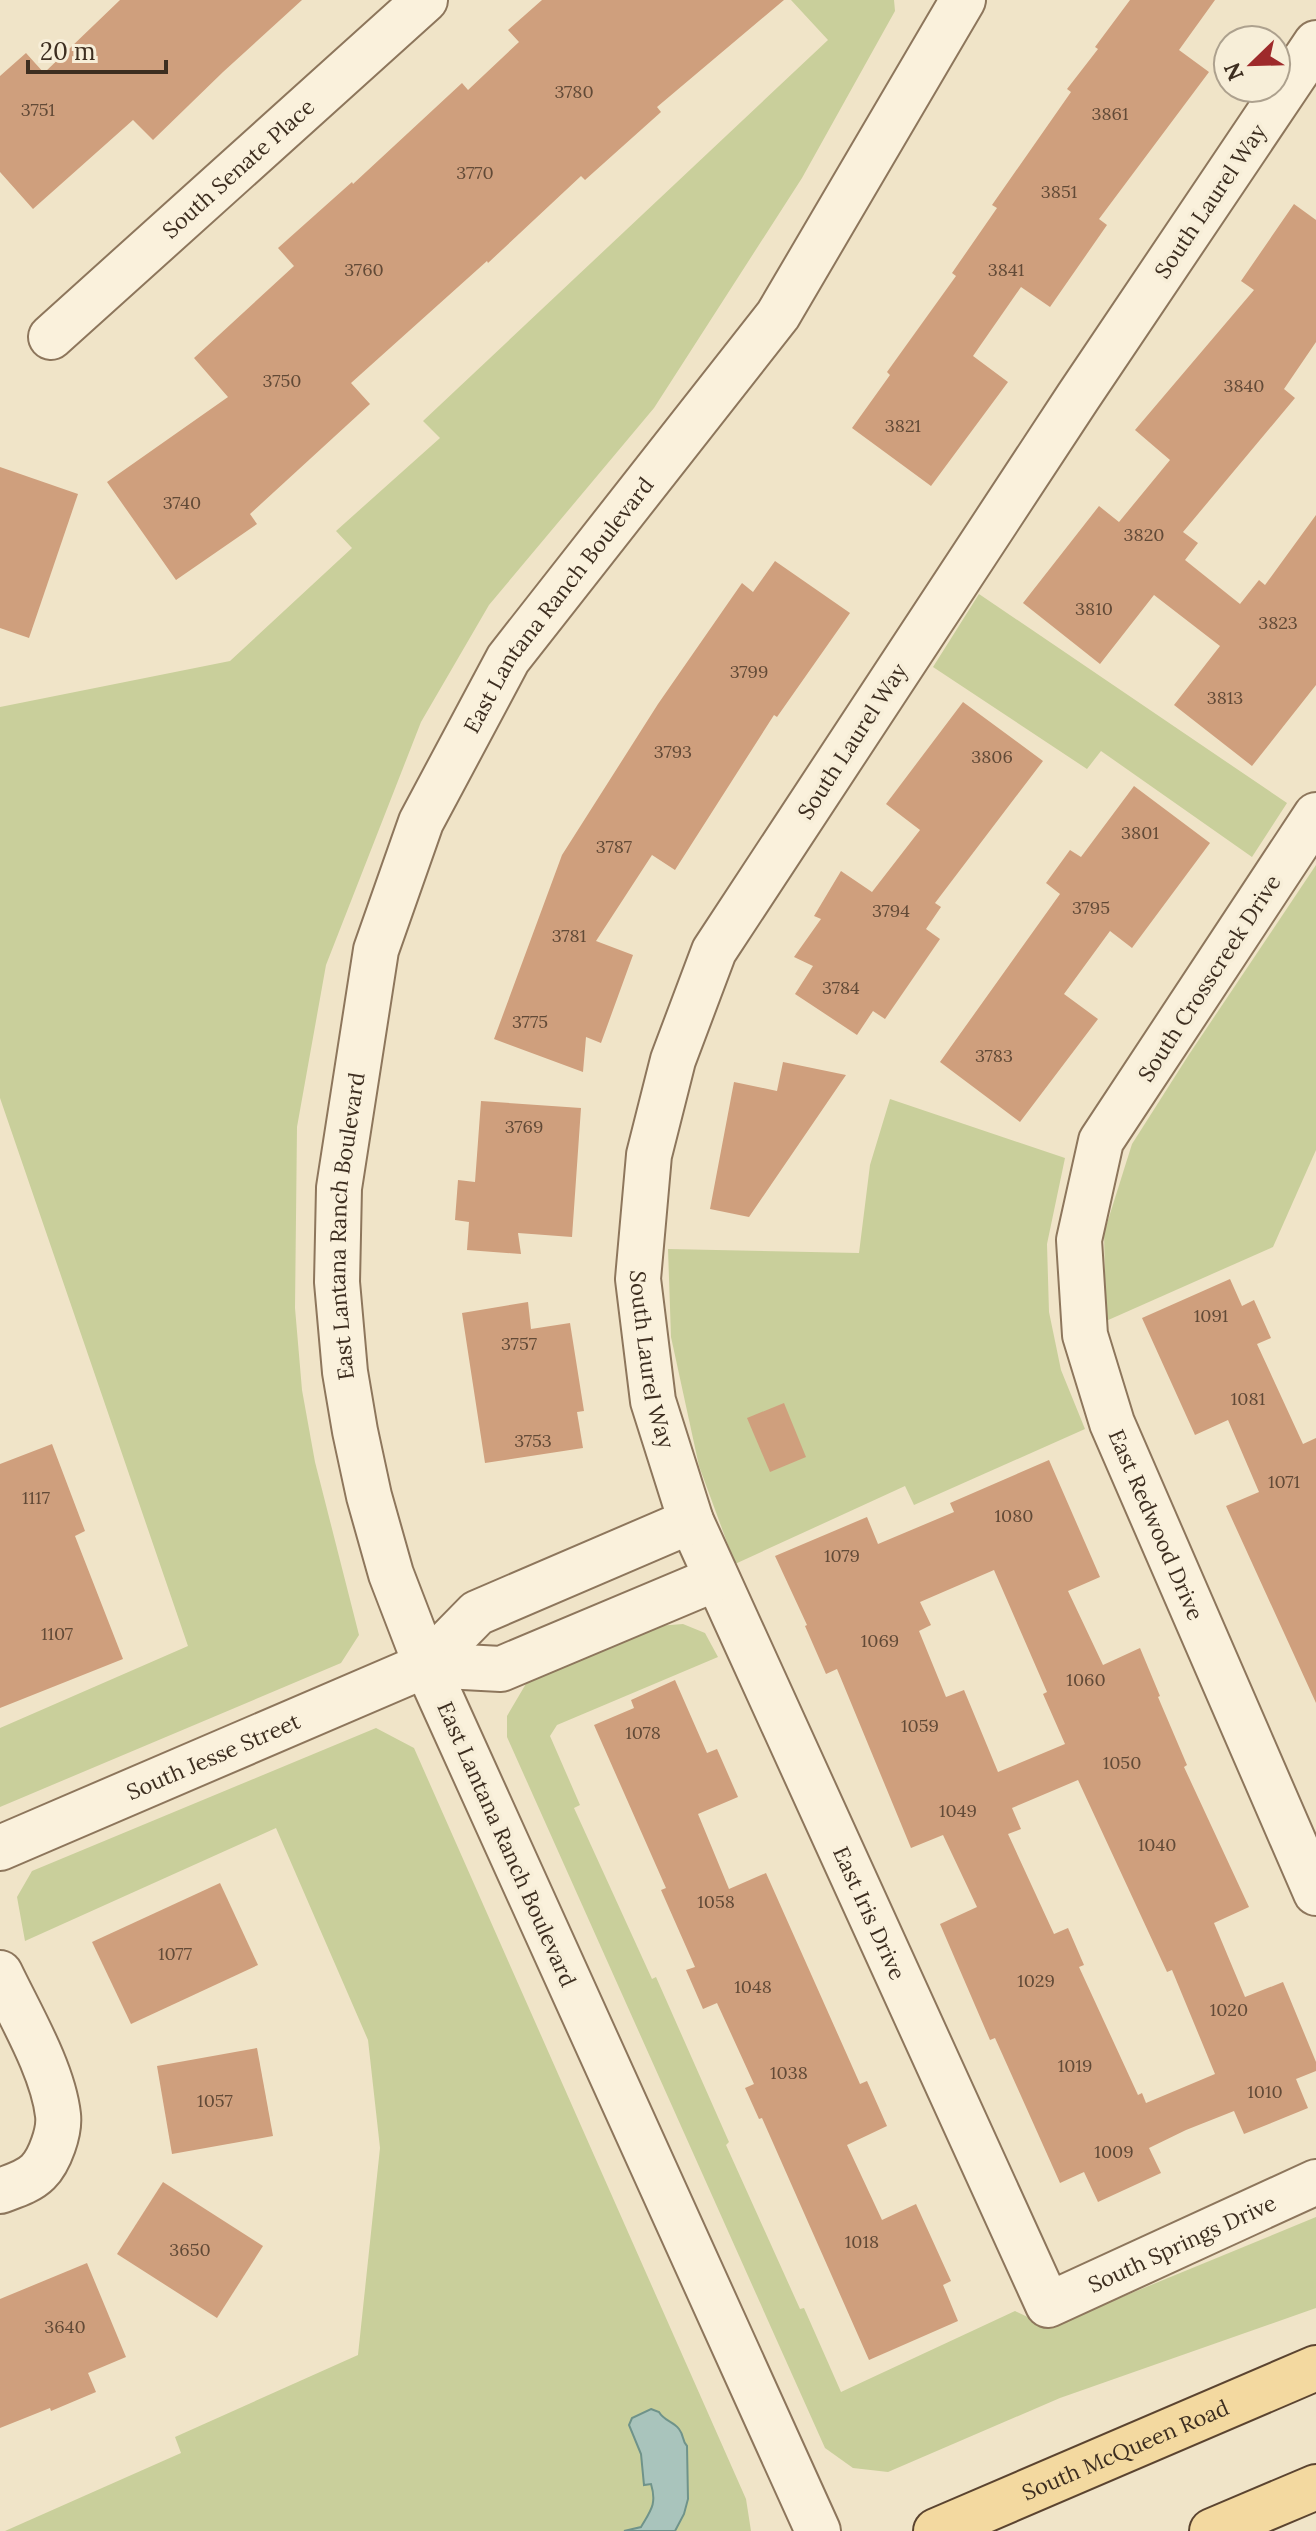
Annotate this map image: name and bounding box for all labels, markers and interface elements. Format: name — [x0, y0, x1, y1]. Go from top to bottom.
scale bar — [28, 24, 166, 74]
north arrow — [1212, 24, 1292, 104]
text: 20 m — [40, 36, 96, 67]
text: N — [1217, 59, 1250, 85]
house number: 3780 — [554, 80, 594, 103]
street label: South Senate Place — [156, 92, 320, 244]
house number: 3751 — [21, 98, 55, 121]
house number: 3861 — [1091, 102, 1129, 125]
street label: South Laurel Way — [1148, 118, 1272, 284]
house number: 3770 — [456, 161, 494, 184]
house number: 3851 — [1041, 180, 1077, 203]
house number: 3760 — [344, 258, 384, 281]
house number: 3841 — [988, 258, 1024, 281]
house number: 3750 — [263, 369, 301, 392]
house number: 3840 — [1223, 374, 1265, 397]
house number: 3821 — [885, 414, 921, 437]
street label: East Lantana Ranch Boulevard — [457, 471, 659, 738]
house number: 3740 — [163, 491, 201, 514]
house number: 3820 — [1124, 523, 1165, 546]
house number: 3810 — [1075, 597, 1113, 620]
house number: 3823 — [1258, 611, 1298, 634]
street label: South Laurel Way — [791, 657, 913, 824]
house number: 3799 — [730, 660, 768, 683]
house number: 3813 — [1207, 686, 1243, 709]
house number: 3793 — [654, 740, 692, 763]
house number: 3806 — [971, 745, 1013, 768]
house number: 3801 — [1121, 821, 1159, 844]
house number: 3787 — [596, 835, 632, 858]
street label: South Crosscreek Drive — [1132, 869, 1287, 1087]
house number: 3795 — [1072, 896, 1110, 919]
house number: 3794 — [872, 899, 910, 922]
house number: 3781 — [552, 924, 586, 947]
house number: 3784 — [822, 976, 860, 999]
house number: 3775 — [512, 1010, 548, 1033]
house number: 3783 — [975, 1044, 1013, 1067]
street label: East Lantana Ranch Boulevard — [323, 1070, 371, 1382]
house number: 3769 — [505, 1115, 543, 1138]
street label: South Laurel Way — [624, 1269, 681, 1452]
house number: 1091 — [1194, 1304, 1228, 1327]
house number: 3757 — [501, 1332, 537, 1355]
house number: 1081 — [1231, 1387, 1265, 1410]
street label: East Redwood Drive — [1102, 1425, 1210, 1624]
house number: 3753 — [514, 1429, 552, 1452]
house number: 1071 — [1268, 1470, 1300, 1493]
house number: 1117 — [22, 1486, 50, 1509]
house number: 1080 — [994, 1504, 1034, 1527]
house number: 1079 — [824, 1544, 860, 1567]
house number: 1107 — [41, 1622, 73, 1645]
house number: 1069 — [861, 1629, 899, 1652]
house number: 1060 — [1066, 1668, 1106, 1691]
street label: East Lantana Ranch Boulevard — [431, 1697, 583, 1991]
street label: South Jesse Street — [122, 1707, 305, 1806]
house number: 1059 — [901, 1714, 939, 1737]
house number: 1078 — [625, 1721, 661, 1744]
house number: 1050 — [1103, 1751, 1141, 1774]
house number: 1049 — [939, 1799, 977, 1822]
house number: 1040 — [1138, 1833, 1176, 1856]
street label: East Iris Drive — [827, 1842, 912, 1984]
house number: 1058 — [697, 1890, 735, 1913]
house number: 1077 — [158, 1942, 192, 1965]
house number: 1029 — [1017, 1969, 1055, 1992]
house number: 1048 — [734, 1975, 772, 1998]
house number: 1020 — [1210, 1998, 1248, 2021]
house number: 1019 — [1058, 2054, 1092, 2077]
house number: 1038 — [770, 2061, 808, 2084]
house number: 1010 — [1247, 2080, 1283, 2103]
house number: 1057 — [197, 2089, 233, 2112]
house number: 1009 — [1094, 2140, 1134, 2163]
street label: South Springs Drive — [1083, 2188, 1280, 2299]
house number: 1018 — [845, 2230, 879, 2253]
house number: 3650 — [169, 2238, 211, 2261]
house number: 3640 — [44, 2315, 86, 2338]
street label: South McQueen Road — [1018, 2393, 1233, 2506]

